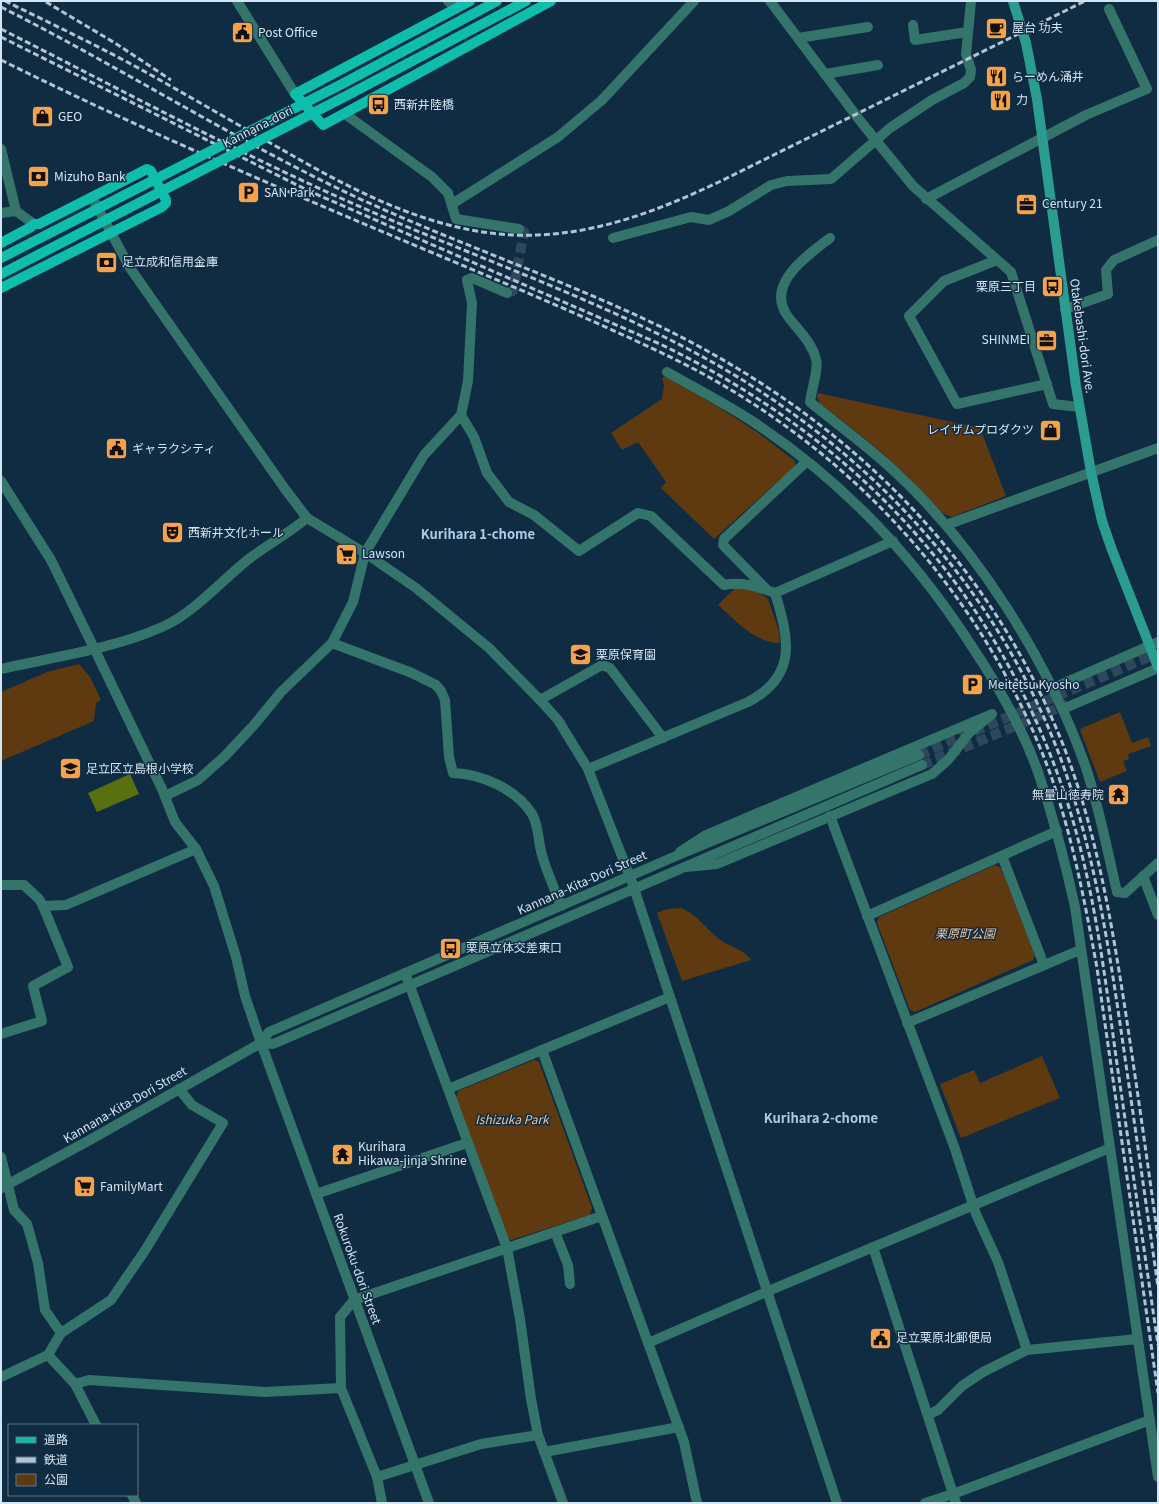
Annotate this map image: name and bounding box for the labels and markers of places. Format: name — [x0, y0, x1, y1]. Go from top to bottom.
cafe icon: 屋台 功夫 — [983, 15, 1009, 41]
place label: 屋台 功夫 — [1012, 18, 1063, 35]
public building icon: Post Office — [229, 20, 255, 46]
place label: Post Office — [258, 23, 318, 40]
restaurant icon: らーめん涌井 — [983, 64, 1009, 90]
place label: らーめん涌井 — [1012, 67, 1084, 84]
restaurant icon: 力 — [988, 87, 1014, 113]
place label: 力 — [1016, 90, 1028, 107]
bus stop icon: 西新井陸橋 — [365, 92, 391, 118]
place label: 西新井陸橋 — [394, 95, 454, 112]
shop icon: GEO — [29, 104, 55, 130]
place label: GEO — [58, 107, 82, 124]
bank icon: Mizuho Bank — [25, 164, 51, 190]
place label: Mizuho Bank — [54, 167, 126, 184]
parking icon: SAN Park — [236, 180, 262, 206]
place label: SAN Park — [264, 183, 315, 200]
office icon: Century 21 — [1013, 191, 1039, 217]
place label: Century 21 — [1042, 194, 1103, 211]
bank icon: 足立成和信用金庫 — [93, 249, 119, 275]
place label: 足立成和信用金庫 — [122, 252, 218, 269]
bus stop icon: 栗原三丁目 — [1039, 274, 1065, 300]
place label: 栗原三丁目 — [976, 277, 1036, 294]
office icon: SHINMEI — [1033, 327, 1059, 353]
place label: SHINMEI — [982, 330, 1030, 347]
shop icon: レイザムプロダクツ — [1037, 417, 1063, 443]
place label: レイザムプロダクツ — [927, 420, 1034, 437]
public building icon: ギャラクシティ — [104, 436, 130, 462]
place label: ギャラクシティ — [132, 439, 215, 456]
theatre icon: 西新井文化ホール — [159, 520, 185, 546]
place label: 西新井文化ホール — [188, 523, 284, 540]
supermarket icon: Lawson — [334, 541, 360, 567]
place label: Lawson — [362, 544, 405, 561]
school or university icon: 栗原保育園 — [567, 642, 593, 668]
place label: 栗原保育園 — [596, 645, 656, 662]
parking icon: Meitetsu Kyosho — [960, 672, 986, 698]
place label: Meitetsu Kyosho — [988, 675, 1079, 692]
school or university icon: 足立区立島根小学校 — [57, 756, 83, 782]
place label: 足立区立島根小学校 — [86, 759, 194, 776]
temple icon: 無量山徳寿院 — [1106, 782, 1132, 808]
place label: 無量山徳寿院 — [1032, 785, 1104, 802]
bus stop icon: 栗原立体交差東口 — [438, 935, 464, 961]
place label: 栗原立体交差東口 — [466, 938, 562, 955]
place label: Kurihara Hikawa-jinja Shrine — [358, 1137, 467, 1168]
temple icon: Kurihara Hikawa-jinja Shrine — [329, 1141, 355, 1167]
supermarket icon: FamilyMart — [72, 1174, 98, 1200]
place label: FamilyMart — [100, 1177, 163, 1194]
public building icon: 足立栗原北郵便局 — [868, 1325, 894, 1351]
place label: 足立栗原北郵便局 — [896, 1328, 992, 1345]

